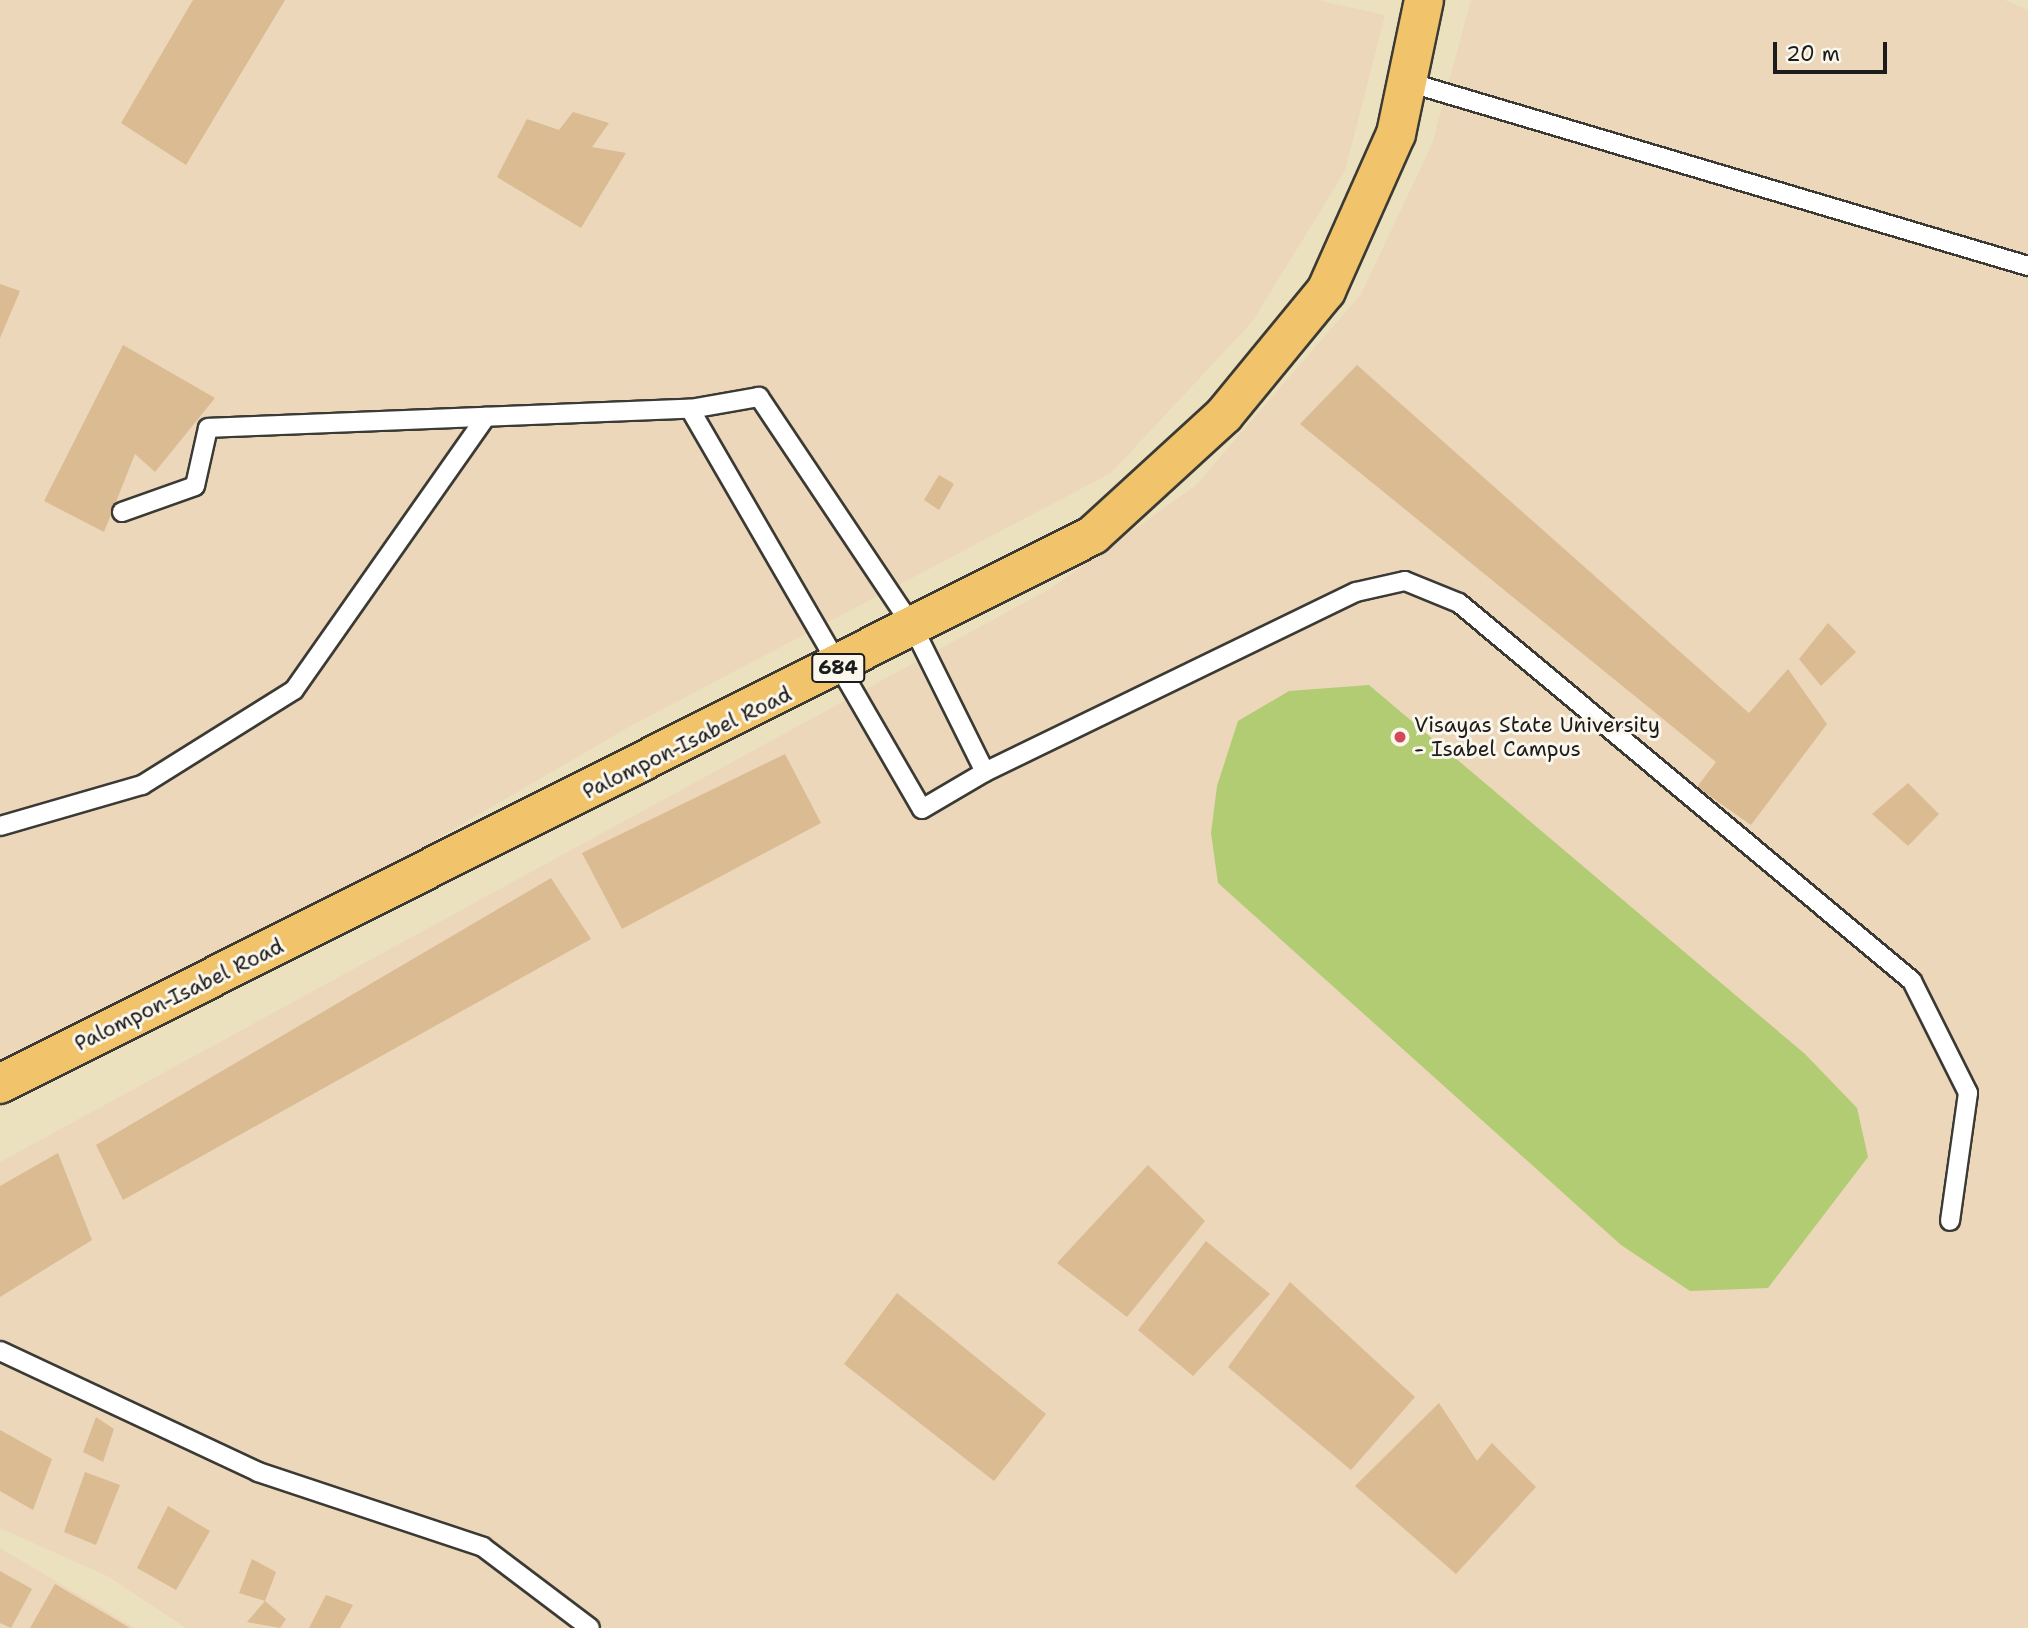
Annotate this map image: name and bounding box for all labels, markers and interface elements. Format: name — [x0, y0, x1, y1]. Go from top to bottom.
scale bar — [1776, 28, 1890, 72]
text: 20 m — [1786, 40, 1840, 68]
road number: 684 — [810, 652, 866, 684]
street label: Palompon-Isabel Road — [578, 681, 796, 805]
place label: Visayas State University - Isabel Campus — [1414, 712, 1660, 762]
marker: Visayas State University - Isabel Campus — [1392, 729, 1408, 745]
street label: Palompon-Isabel Road — [70, 933, 288, 1057]

